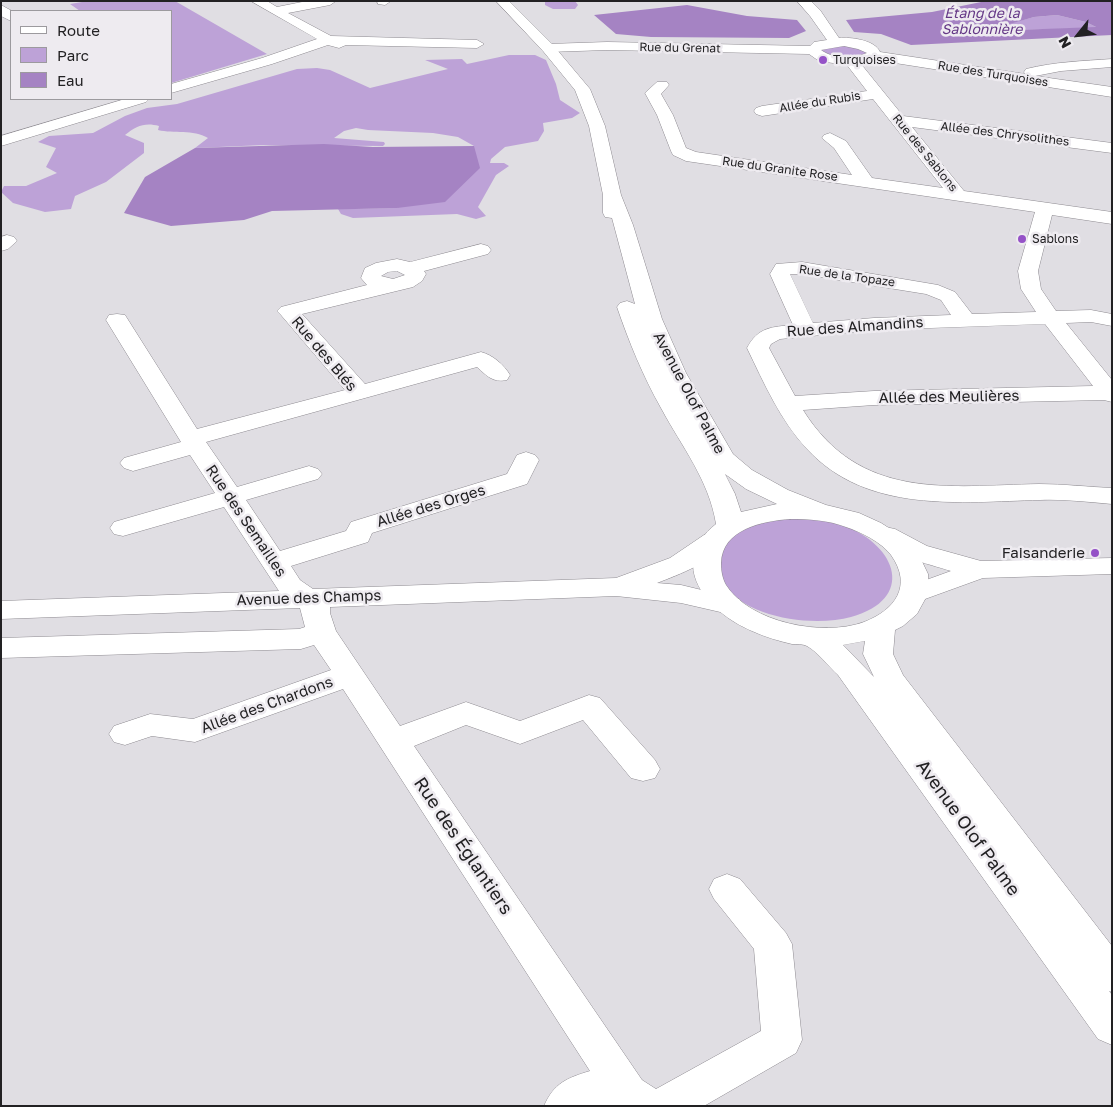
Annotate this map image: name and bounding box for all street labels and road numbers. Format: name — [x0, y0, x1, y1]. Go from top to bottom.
street label: Rue du Grenat — [639, 40, 721, 56]
street label: Rue des Turquoises — [937, 58, 1049, 90]
street label: Allée du Rubis — [778, 88, 862, 116]
street label: Rue des Sablons — [889, 111, 961, 195]
street label: Allée des Chrysolithes — [940, 119, 1070, 149]
street label: Rue du Granite Rose — [721, 154, 839, 184]
street label: Rue de la Topaze — [798, 262, 896, 290]
street label: Rue des Blés — [287, 313, 361, 395]
street label: Rue des Almandins — [786, 313, 924, 341]
street label: Avenue Olof Palme — [649, 329, 729, 457]
street label: Allée des Meulières — [879, 387, 1019, 407]
street label: Rue des Semailles — [202, 462, 290, 580]
street label: Allée des Orges — [375, 481, 487, 531]
street label: Avenue des Champs — [236, 586, 382, 610]
street label: Allée des Chardons — [199, 673, 335, 737]
street label: Avenue Olof Palme — [911, 756, 1025, 900]
street label: Rue des Églantiers — [409, 773, 517, 919]

